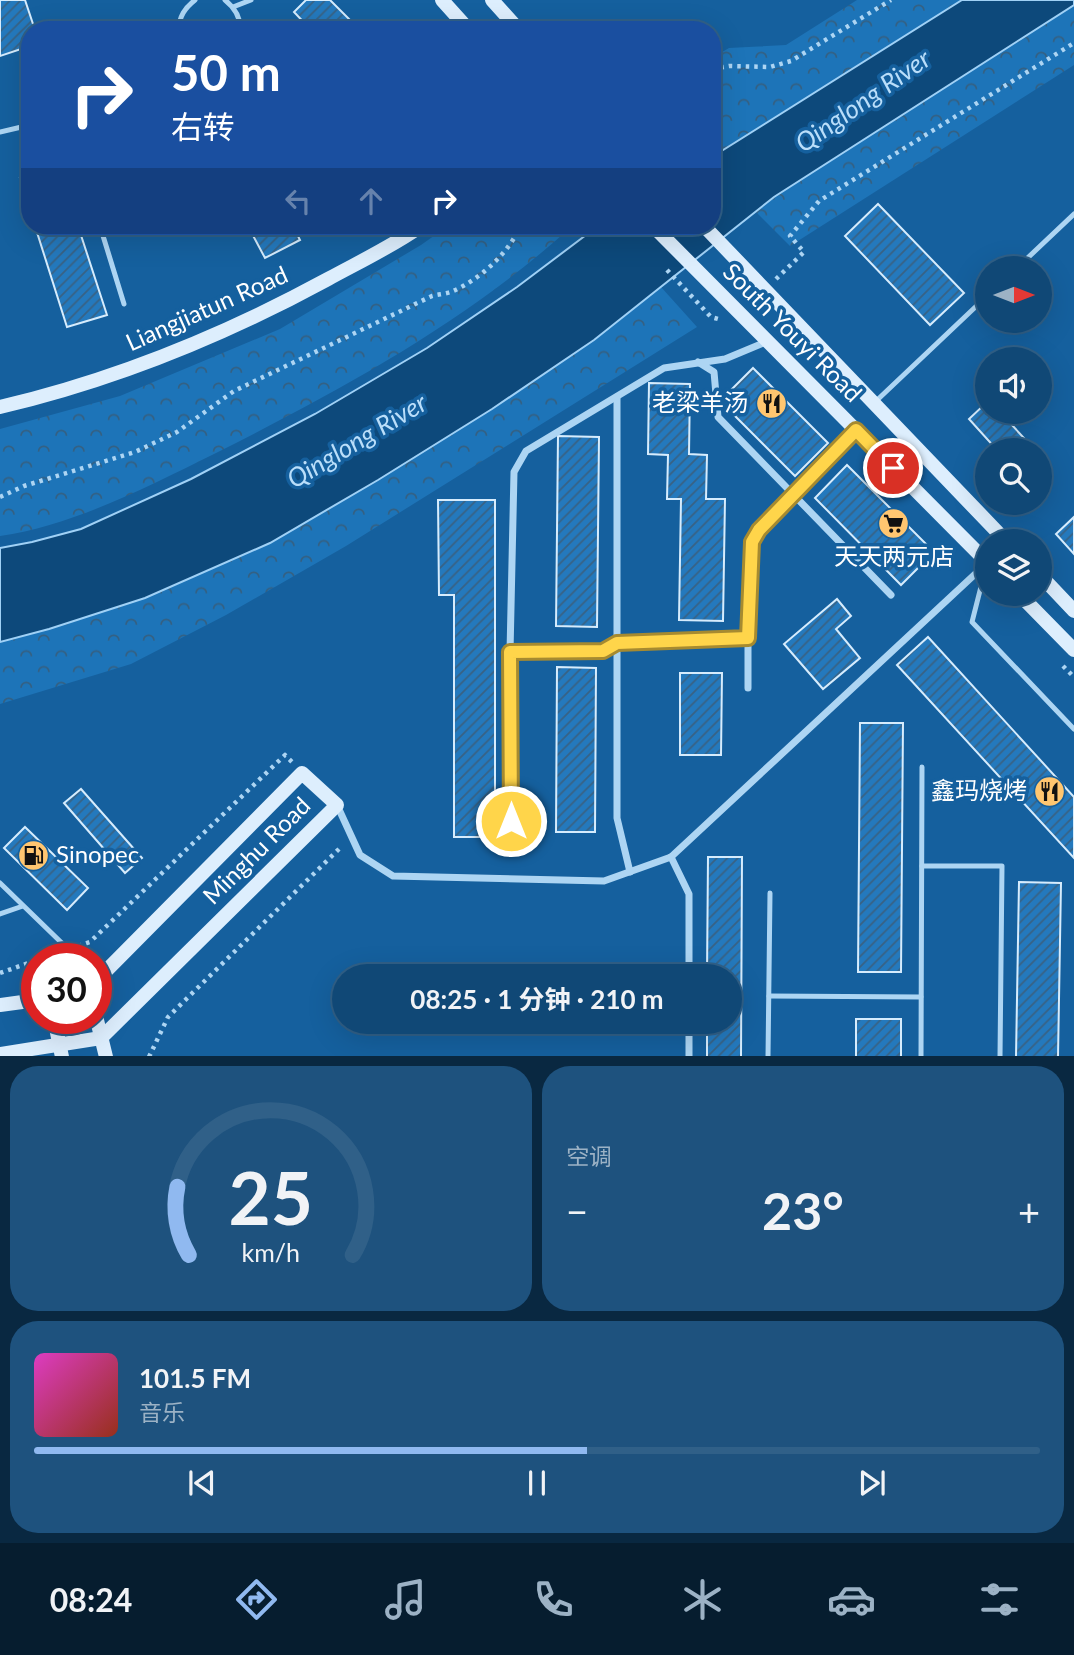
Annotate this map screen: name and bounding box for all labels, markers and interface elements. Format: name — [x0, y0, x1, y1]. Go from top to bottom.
water label: Qinglong River — [789, 41, 937, 159]
text: 50 m — [171, 43, 281, 101]
icon: right — [56, 49, 147, 140]
text: 右转 — [171, 107, 235, 146]
icon: left — [279, 182, 317, 220]
icon: ahead — [352, 182, 390, 220]
icon: right — [425, 182, 463, 220]
north arrow — [975, 256, 1052, 332]
map controls — [975, 256, 1052, 606]
street label: South Youyi Road — [718, 257, 868, 407]
street label: Liangjiatun Road — [121, 259, 292, 356]
button: sound — [975, 347, 1052, 424]
water label: Qinglong River — [281, 385, 433, 494]
restaurant icon: 老梁羊汤 — [754, 386, 788, 420]
place label: 老梁羊汤 — [652, 387, 748, 416]
pin — [863, 438, 923, 498]
button: search — [975, 438, 1052, 515]
icon: arrive — [874, 449, 912, 487]
supermarket icon: 天天两元店 — [877, 506, 911, 540]
button: layers — [975, 529, 1052, 606]
place label: 天天两元店 — [834, 541, 954, 570]
restaurant icon: 鑫玛烧烤 — [1033, 774, 1067, 808]
place label: 鑫玛烧烤 — [931, 775, 1027, 804]
position arrow — [474, 784, 548, 858]
street label: Minghu Road — [196, 790, 316, 910]
fuel station icon: Sinopec — [16, 838, 50, 872]
place label: Sinopec — [56, 839, 139, 868]
speed limit sign: 30 — [21, 943, 112, 1034]
text: 08:25 · 1 分钟 · 210 m — [410, 983, 664, 1015]
text: 空调 — [566, 1142, 612, 1170]
text: 25 — [229, 1153, 313, 1241]
text: 23° — [762, 1179, 844, 1241]
text: − — [566, 1188, 588, 1234]
text: + — [1018, 1188, 1040, 1234]
text: km/h — [242, 1236, 300, 1266]
text: 101.5 FM — [139, 1362, 251, 1394]
text: 音乐 — [139, 1398, 185, 1426]
icon: previous — [183, 1464, 221, 1502]
icon: pause — [518, 1464, 556, 1502]
icon: next — [853, 1464, 891, 1502]
icon: directions — [232, 1575, 281, 1624]
icon: music — [381, 1575, 430, 1624]
icon: phone — [529, 1575, 578, 1624]
icon: climate — [678, 1575, 727, 1624]
icon: car — [827, 1575, 876, 1624]
icon: filters — [975, 1575, 1024, 1624]
text: 08:24 — [50, 1580, 132, 1619]

